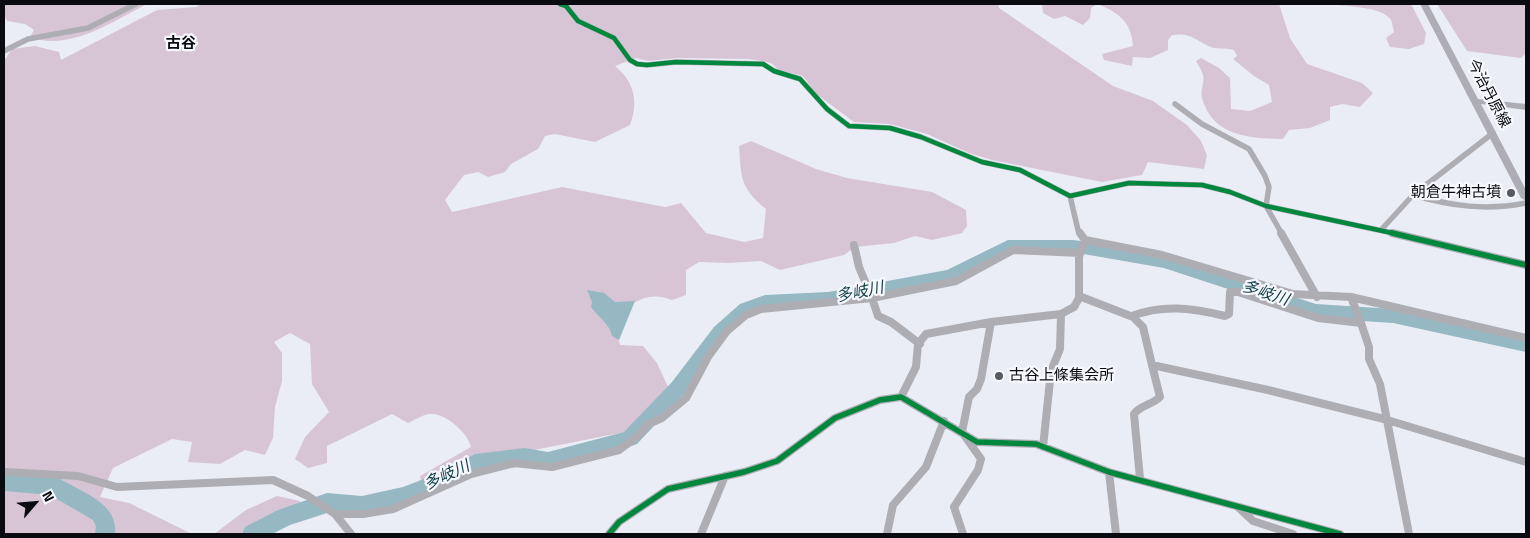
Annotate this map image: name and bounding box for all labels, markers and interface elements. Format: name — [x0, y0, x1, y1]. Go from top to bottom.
district label: 古谷 — [166, 35, 196, 53]
street label: 今治丹原線 — [1462, 57, 1514, 131]
place label: 朝倉牛神古墳 — [1411, 184, 1501, 202]
marker: 朝倉牛神古墳 — [1505, 187, 1517, 199]
water label: 多岐川 — [1239, 277, 1291, 311]
water label: 多岐川 — [835, 279, 885, 307]
place label: 古谷上條集会所 — [1009, 367, 1114, 385]
marker: 古谷上條集会所 — [993, 370, 1005, 382]
water label: 多岐川 — [421, 457, 473, 495]
north arrow — [10, 478, 60, 528]
text: N — [37, 487, 60, 505]

